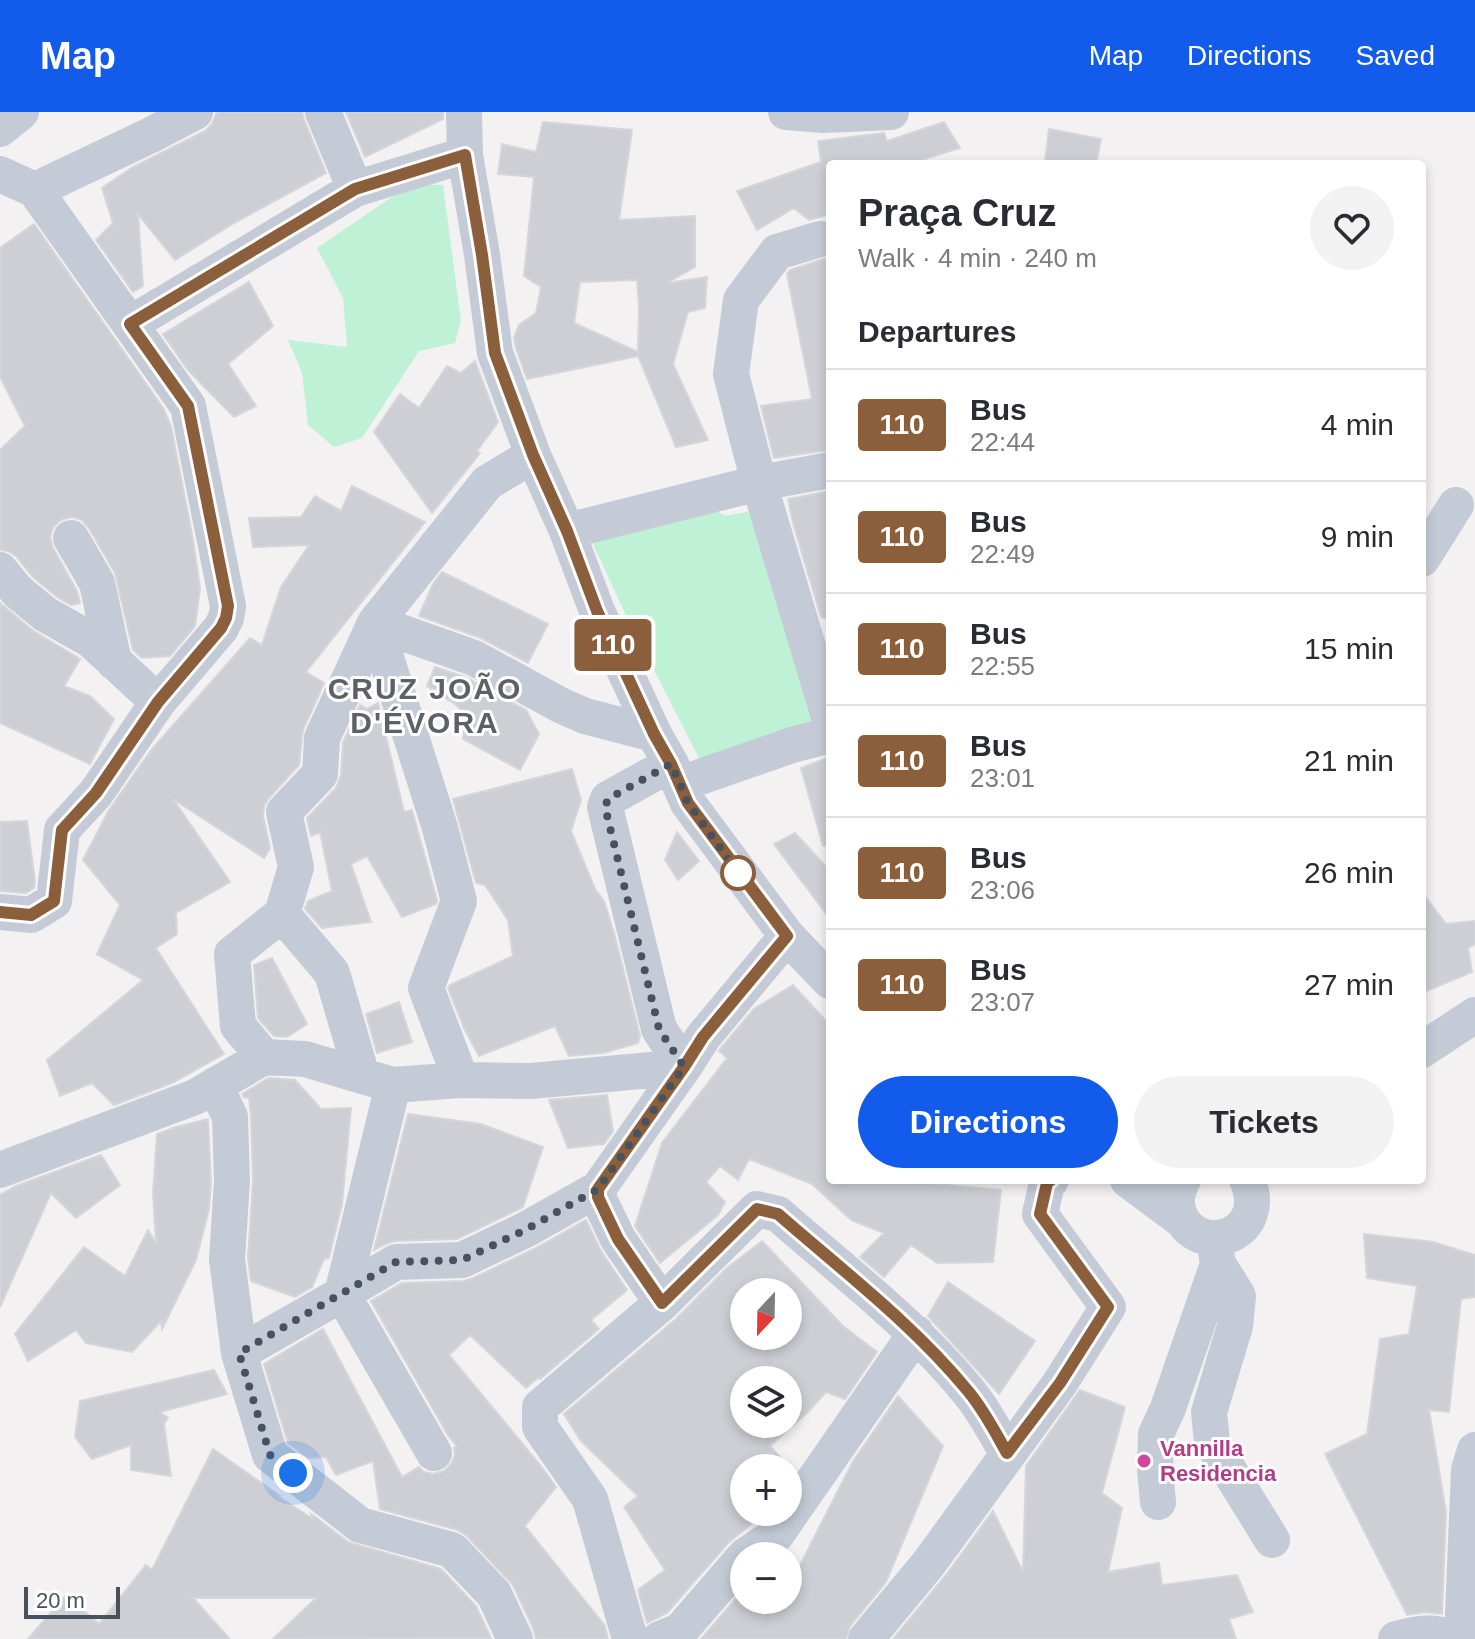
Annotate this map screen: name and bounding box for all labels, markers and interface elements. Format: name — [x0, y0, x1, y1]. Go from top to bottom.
text: Map — [40, 35, 116, 77]
text: Map — [1089, 40, 1143, 71]
text: Directions — [1187, 40, 1312, 71]
text: Saved — [1356, 40, 1435, 71]
button: heart — [1310, 186, 1394, 270]
text: Praça Cruz — [858, 192, 1057, 234]
text: Walk · 4 min · 240 m — [858, 243, 1097, 273]
text: Departures — [858, 315, 1016, 348]
text: Bus — [970, 393, 1027, 426]
text: 4 min — [1321, 408, 1394, 441]
text: 110 — [879, 409, 925, 440]
text: 22:44 — [970, 427, 1035, 457]
text: Bus — [970, 505, 1027, 538]
text: 9 min — [1321, 520, 1394, 553]
text: 110 — [879, 521, 925, 552]
text: 22:49 — [970, 539, 1035, 569]
text: Bus — [970, 617, 1027, 650]
line badge: 110 — [567, 619, 659, 671]
text: 110 — [590, 629, 636, 660]
text: 15 min — [1304, 632, 1394, 665]
text: 110 — [879, 633, 925, 664]
text: 22:55 — [970, 651, 1035, 681]
district label: CRUZ JOÃO D'ÉVORA — [328, 672, 522, 739]
text: Bus — [970, 729, 1027, 762]
text: 21 min — [1304, 744, 1394, 777]
text: 110 — [879, 745, 925, 776]
text: 23:01 — [970, 763, 1035, 793]
text: Bus — [970, 841, 1027, 874]
unlabelled marker — [721, 856, 755, 890]
text: 26 min — [1304, 856, 1394, 889]
text: 110 — [879, 857, 925, 888]
text: 23:06 — [970, 875, 1035, 905]
text: Bus — [970, 953, 1027, 986]
text: 27 min — [1304, 968, 1394, 1001]
text: 110 — [879, 969, 925, 1000]
text: 23:07 — [970, 987, 1035, 1017]
button: Directions — [858, 1076, 1118, 1168]
button: Tickets — [1134, 1076, 1394, 1168]
north arrow — [730, 1278, 802, 1350]
map controls — [730, 1278, 802, 1614]
button: layers — [730, 1366, 802, 1438]
place label: Vannilla Residencia — [1160, 1436, 1277, 1486]
marker: Vannilla Residencia — [1135, 1452, 1153, 1470]
your location — [273, 1453, 313, 1493]
button: + — [730, 1454, 802, 1526]
button: − — [730, 1542, 802, 1614]
scale bar — [24, 1583, 120, 1619]
text: 20 m — [36, 1588, 85, 1613]

